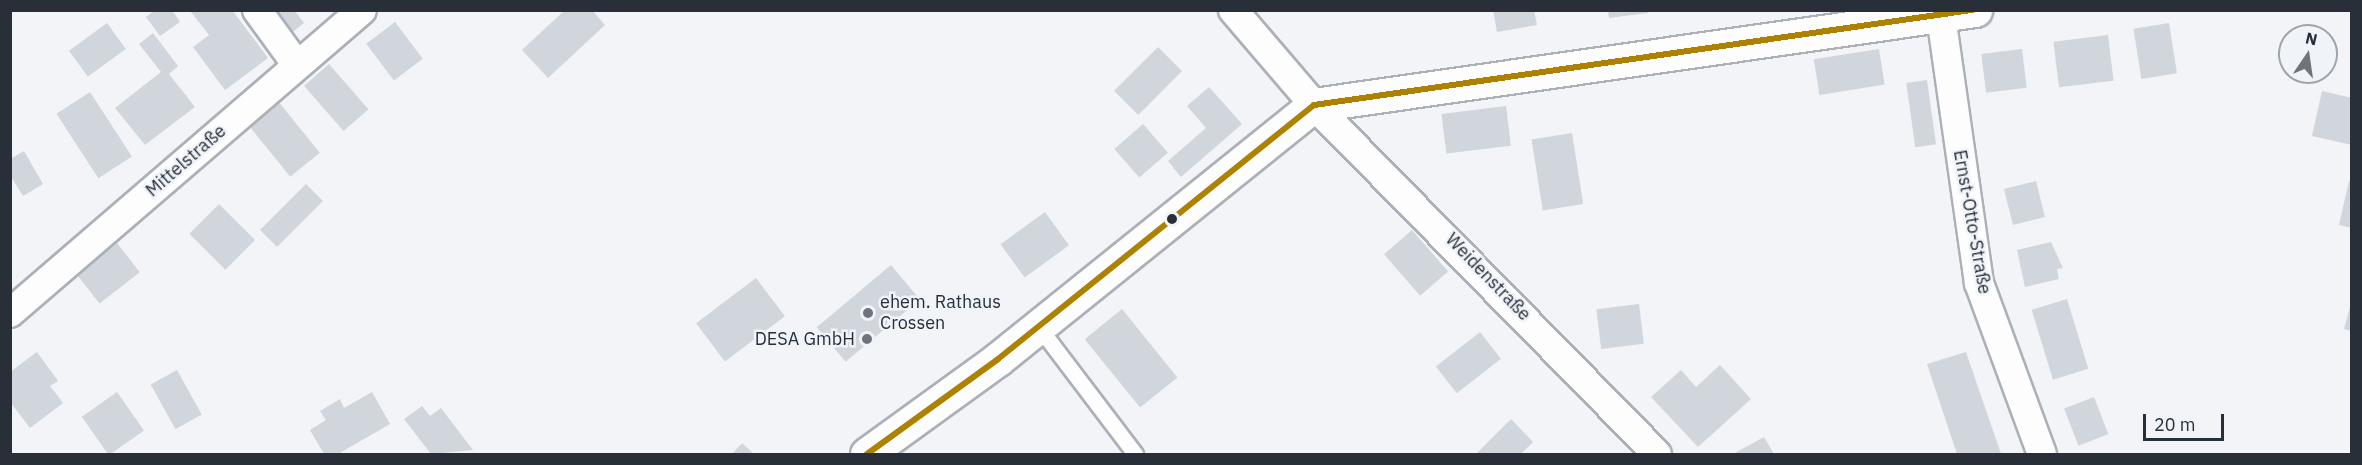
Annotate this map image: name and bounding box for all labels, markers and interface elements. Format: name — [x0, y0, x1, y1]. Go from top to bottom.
north arrow — [2278, 24, 2338, 84]
text: N — [2304, 27, 2319, 49]
street label: Mittelstraße — [142, 120, 230, 202]
street label: Ernst-Otto-Straße — [1949, 148, 1995, 296]
unlabelled marker — [1166, 213, 1178, 225]
street label: Weidenstraße — [1441, 229, 1535, 325]
place label: ehem. Rathaus Crossen — [880, 292, 1001, 334]
marker: ehem. Rathaus Crossen — [861, 306, 875, 320]
place label: DESA GmbH — [755, 328, 855, 350]
marker: DESA GmbH — [860, 332, 874, 346]
scale bar — [2146, 402, 2227, 440]
text: 20 m — [2154, 413, 2196, 436]

